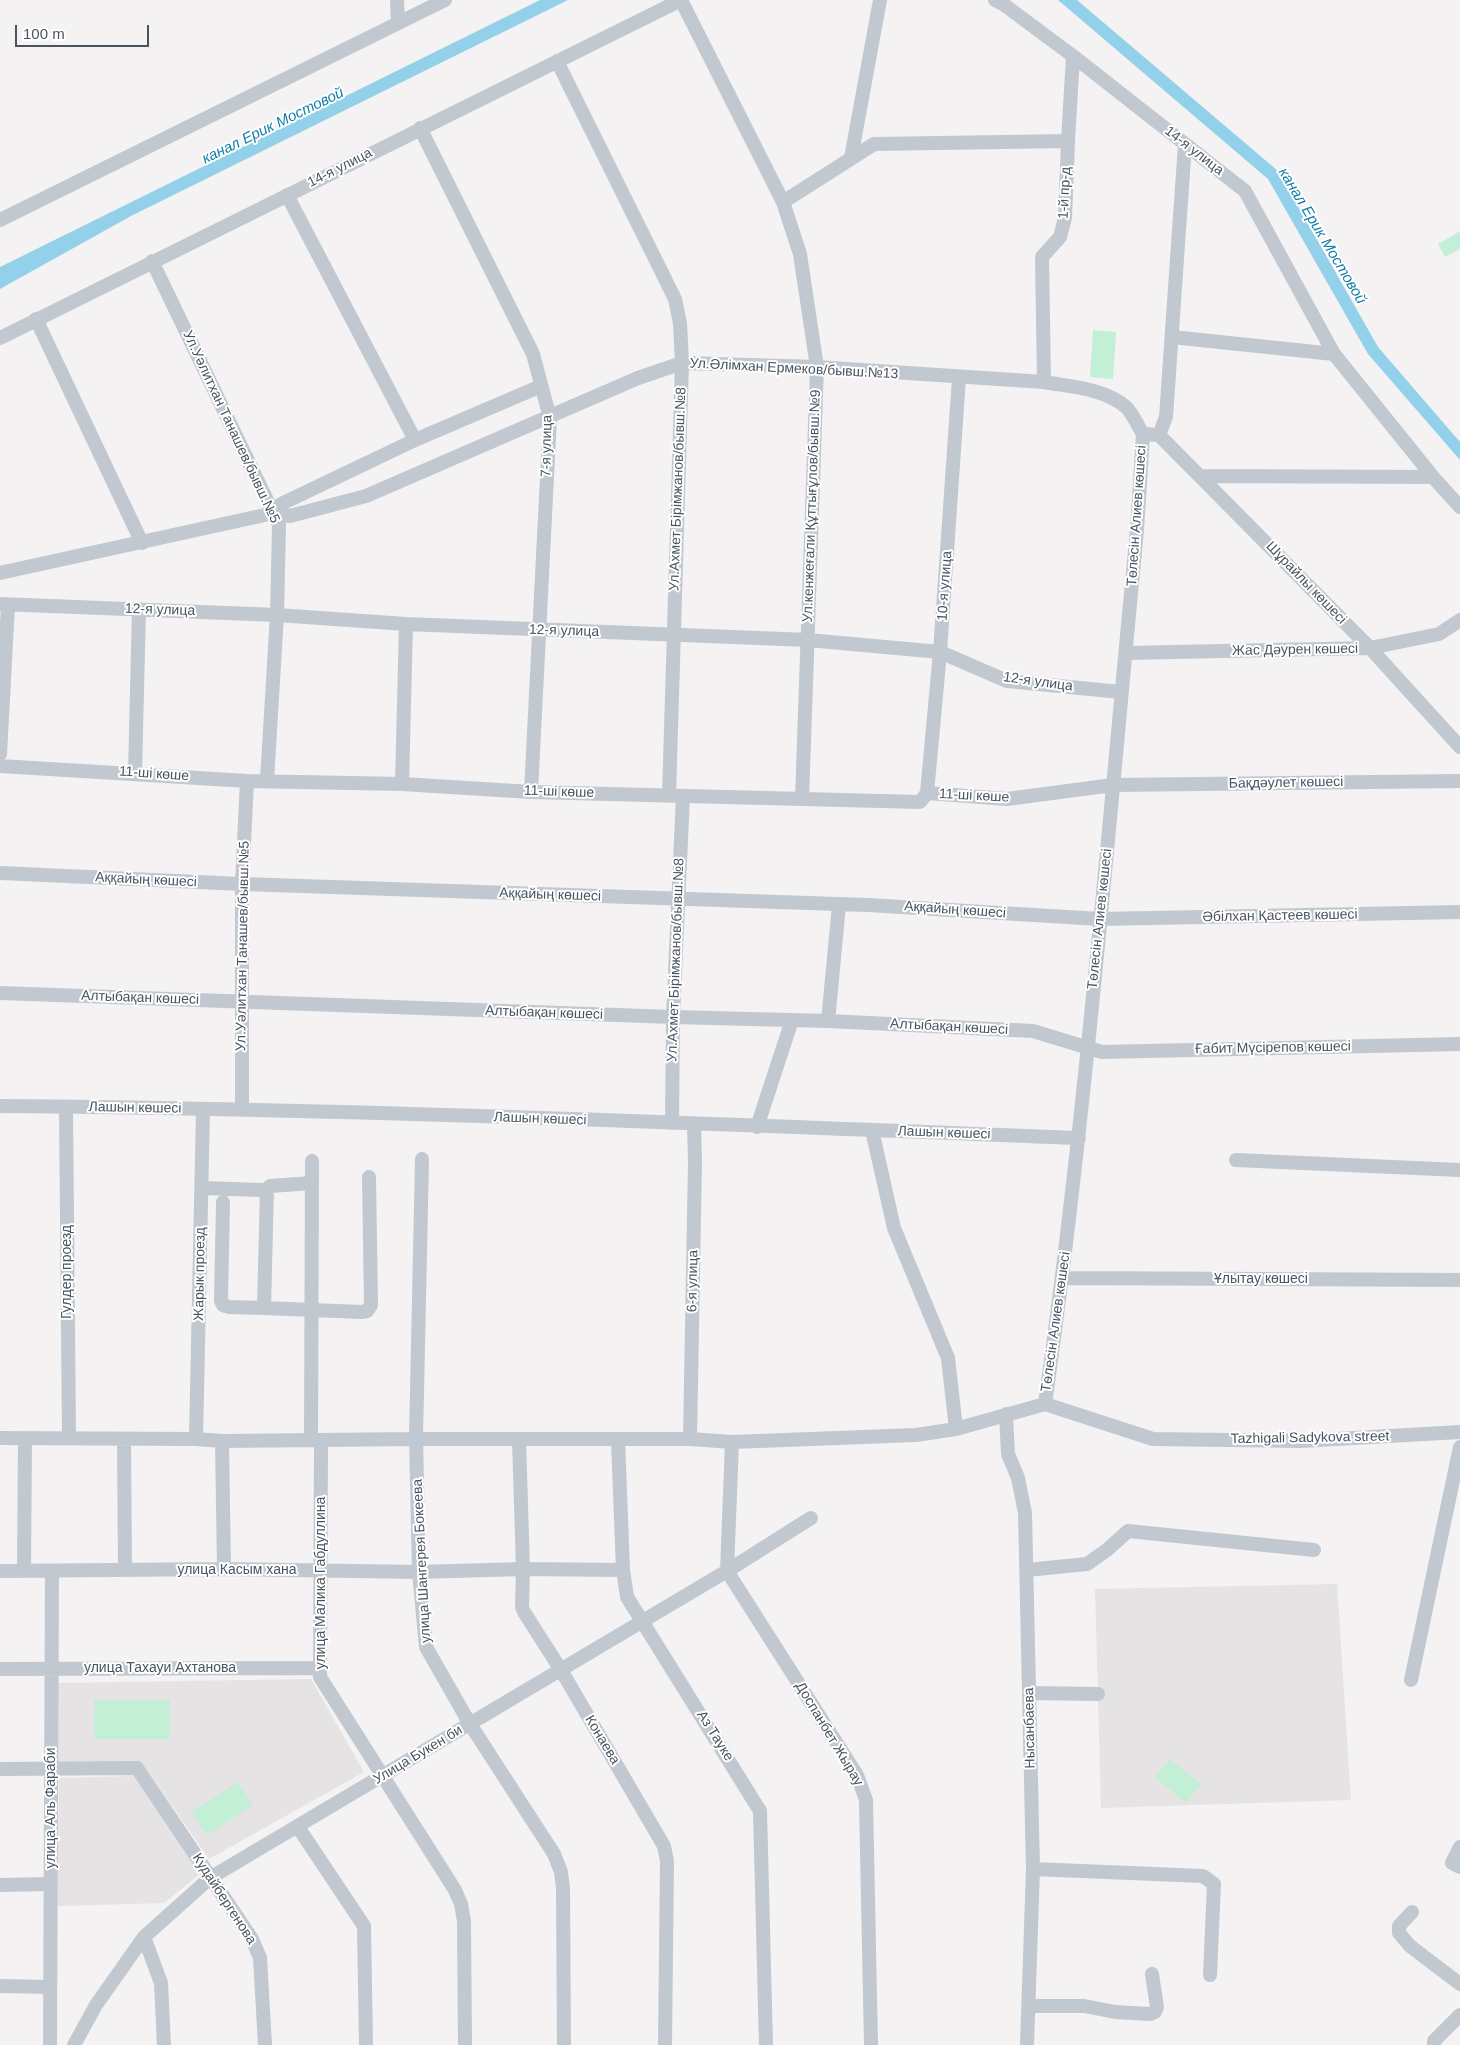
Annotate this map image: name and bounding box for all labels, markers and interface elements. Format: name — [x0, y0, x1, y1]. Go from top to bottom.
scale bar — [18, 15, 151, 47]
text: 100 m — [23, 25, 65, 42]
water label: канал Ерик Мостовой — [199, 84, 347, 168]
street label: 14-я улица — [1161, 123, 1227, 179]
street label: 14-я улица — [305, 145, 375, 191]
water label: канал Ерик Мостовой — [1274, 165, 1370, 307]
street label: 1-й пр-д — [1055, 166, 1075, 220]
street label: Ул.Уәлитхан Танашев/бывш.№5 — [179, 328, 283, 526]
street label: Ул.Әлімхан Ермеков/бывш.№13 — [689, 355, 899, 383]
street label: Ул.Ахмет Бірімжанов/бывш.№8 — [666, 387, 690, 591]
street label: Ул.кенжеғали Құттығұлов/бывш.№9 — [800, 389, 824, 623]
street label: 7-я улица — [538, 415, 556, 477]
street label: Төлесін Алиев көшесі — [1124, 445, 1150, 587]
street label: Шұрайлы көшесі — [1262, 538, 1350, 628]
street label: 10-я улица — [934, 550, 956, 622]
street label: 12-я улица — [125, 600, 195, 620]
street label: 12-я улица — [529, 621, 599, 641]
street label: Жас Дәурен көшесі — [1232, 641, 1358, 659]
street label: 12-я улица — [1002, 669, 1074, 695]
street label: 11-ші көше — [118, 763, 190, 785]
street label: Бақдәулет көшесi — [1229, 774, 1343, 792]
street label: 11-ші көше — [524, 782, 594, 802]
street label: 11-ші көше — [938, 786, 1010, 806]
street label: Ул.Уәлитхан Танашев/бывш.№5 — [233, 841, 253, 1051]
street label: Төлесін Алиев көшесі — [1084, 848, 1116, 990]
street label: Ул.Ахмет Бірімжанов/бывш.№8 — [664, 858, 688, 1062]
street label: Аққайың көшесі — [95, 869, 197, 891]
street label: Аққайың көшесі — [499, 885, 601, 905]
street label: Аққайың көшесі — [904, 898, 1006, 922]
street label: Әбілхан Қастеев көшесi — [1202, 906, 1358, 926]
street label: Алтыбақан көшесі — [81, 988, 199, 1008]
street label: Алтыбақан көшесі — [485, 1003, 603, 1023]
street label: Алтыбақан көшесі — [890, 1016, 1008, 1038]
street label: Ғабит Мүсірепов көшесi — [1195, 1038, 1351, 1058]
street label: Лашын көшесі — [88, 1099, 182, 1117]
street label: Лашын көшесі — [493, 1109, 587, 1129]
street label: Лашын көшесі — [897, 1123, 991, 1143]
street label: Гулдер проезд — [59, 1225, 75, 1319]
street label: Жарык проезд — [191, 1227, 209, 1321]
street label: 6-я улица — [684, 1250, 702, 1312]
street label: Төлесін Алиев көшесі — [1038, 1251, 1074, 1393]
street label: Ұлытау көшесi — [1214, 1271, 1308, 1287]
street label: Tazhigali Sadykova street — [1230, 1428, 1390, 1448]
street label: улица Шангерея Бокеева — [409, 1479, 435, 1643]
street label: улица Малика Габдуллина — [313, 1497, 329, 1669]
street label: улица Касым хана — [177, 1562, 297, 1578]
street label: улица Тахауи Ахтанова — [84, 1660, 236, 1676]
street label: Доспанбет Жырау — [791, 1679, 867, 1789]
street label: Нысанбаева — [1021, 1687, 1039, 1769]
street label: Аз Тауке — [693, 1708, 737, 1764]
street label: Конаева — [581, 1712, 623, 1768]
street label: Улица Букен би — [370, 1722, 466, 1788]
street label: улица Аль Фараби — [43, 1748, 59, 1868]
street label: Кудайбергенова — [188, 1850, 260, 1948]

